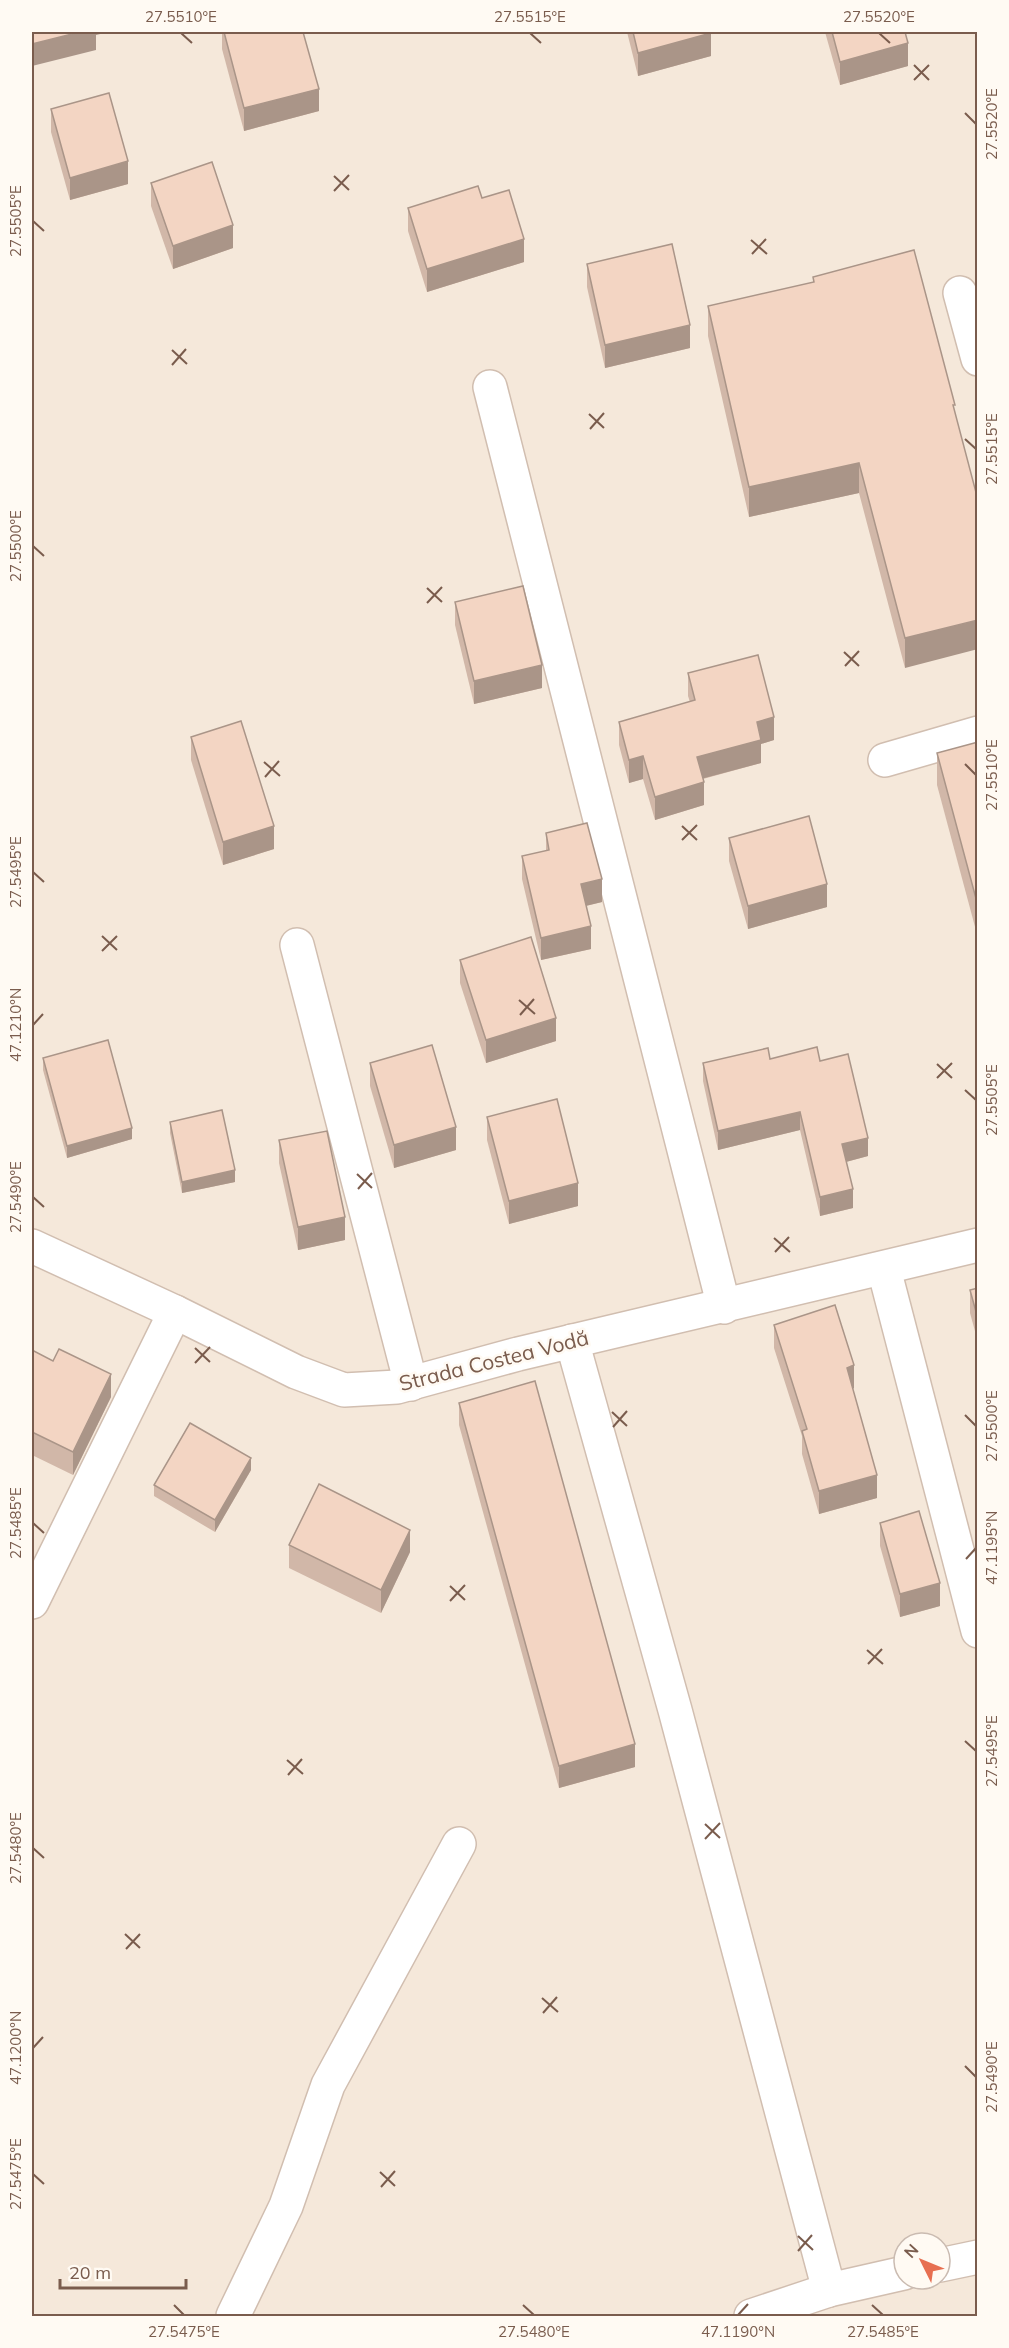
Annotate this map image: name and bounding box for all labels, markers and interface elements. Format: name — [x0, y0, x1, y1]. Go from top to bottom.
text: 27.5510°E — [145, 7, 217, 26]
text: 27.5515°E — [494, 7, 566, 26]
text: 27.5520°E — [843, 7, 915, 26]
text: 27.5520°E — [982, 88, 1001, 160]
text: 27.5505°E — [6, 185, 25, 257]
text: 27.5515°E — [982, 413, 1001, 485]
text: 27.5500°E — [6, 510, 25, 582]
text: 27.5510°E — [982, 739, 1001, 811]
text: 27.5495°E — [6, 836, 25, 908]
text: 47.1210°N — [6, 988, 25, 1062]
text: 27.5505°E — [982, 1064, 1001, 1136]
text: 27.5490°E — [6, 1161, 25, 1233]
street label: Strada Costea Vodă — [396, 1324, 591, 1396]
text: 27.5500°E — [982, 1390, 1001, 1462]
text: 27.5485°E — [6, 1487, 25, 1559]
text: 47.1195°N — [982, 1511, 1001, 1585]
text: 27.5495°E — [982, 1715, 1001, 1787]
text: 27.5480°E — [6, 1812, 25, 1884]
text: 47.1200°N — [6, 2011, 25, 2085]
text: 27.5490°E — [982, 2041, 1001, 2113]
text: 27.5475°E — [6, 2138, 25, 2210]
north arrow — [892, 2231, 952, 2291]
text: N — [900, 2240, 922, 2262]
scale bar — [60, 2252, 186, 2290]
text: 20 m — [69, 2261, 111, 2284]
text: 27.5475°E — [148, 2322, 220, 2341]
text: 27.5480°E — [498, 2322, 570, 2341]
text: 47.1190°N — [701, 2322, 775, 2341]
text: 27.5485°E — [847, 2322, 919, 2341]

